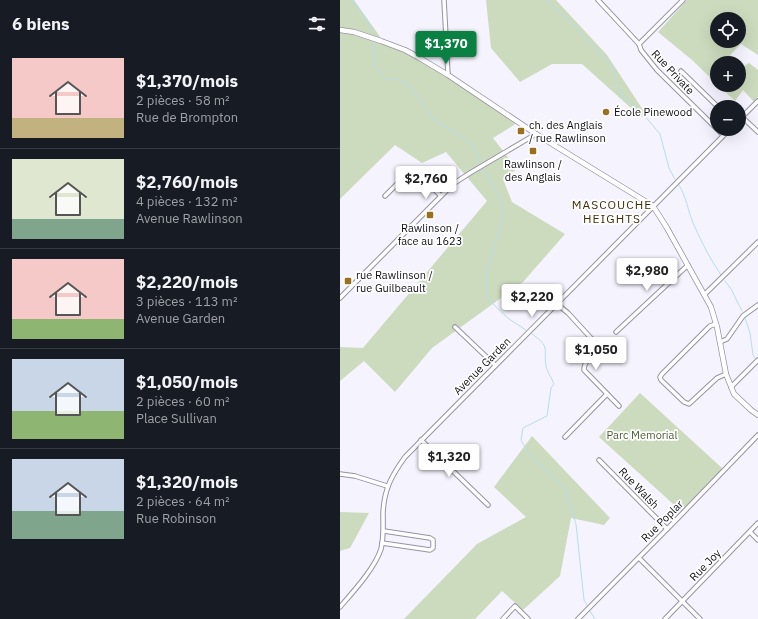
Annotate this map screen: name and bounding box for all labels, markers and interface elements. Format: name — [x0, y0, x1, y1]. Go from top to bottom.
map controls — [710, 12, 746, 136]
button: locate — [710, 12, 746, 48]
text: 6 biens — [12, 13, 70, 35]
icon: filters — [306, 13, 328, 35]
pin: $1,370 — [413, 31, 479, 65]
text: $1,370 — [424, 35, 468, 52]
street label: Rue Private — [649, 47, 697, 97]
button: + — [710, 56, 746, 92]
text: $1,370/mois — [136, 70, 238, 92]
icon: home — [44, 74, 92, 122]
text: 2 pièces · 58 m² — [136, 92, 230, 109]
button: − — [710, 100, 746, 136]
place label: École Pinewood — [614, 105, 692, 119]
marker: École Pinewood — [601, 107, 611, 117]
text: Rue de Brompton — [136, 109, 238, 126]
place label: ch. des Anglais / rue Rawlinson — [529, 118, 606, 145]
marker: ch. des Anglais / rue Rawlinson — [516, 126, 526, 136]
marker: Rawlinson / des Anglais — [528, 146, 538, 156]
place label: Rawlinson / des Anglais — [504, 157, 562, 184]
pin: $2,760 — [393, 166, 459, 200]
text: $2,760 — [404, 170, 448, 187]
text: $2,760/mois — [136, 171, 238, 193]
icon: home — [44, 175, 92, 223]
text: 4 pièces · 132 m² — [136, 193, 237, 210]
district label: MASCOUCHE HEIGHTS — [572, 197, 652, 226]
text: Avenue Rawlinson — [136, 210, 243, 227]
marker: Rawlinson / face au 1623 — [425, 210, 435, 220]
place label: Rawlinson / face au 1623 — [398, 221, 462, 248]
pin: $2,980 — [614, 258, 680, 292]
text: $2,980 — [625, 262, 669, 279]
place label: rue Rawlinson / rue Guilbeault — [356, 268, 433, 295]
text: $2,220/mois — [136, 271, 238, 293]
icon: home — [44, 275, 92, 323]
marker: rue Rawlinson / rue Guilbeault — [343, 276, 353, 286]
pin: $2,220 — [499, 284, 565, 318]
text: $2,220 — [510, 288, 554, 305]
text: 3 pièces · 113 m² — [136, 293, 237, 310]
text: Avenue Garden — [136, 310, 225, 327]
street label: Avenue Garden — [450, 334, 514, 398]
pin: $1,050 — [563, 337, 629, 371]
text: $1,050 — [574, 341, 618, 358]
text: $1,050/mois — [136, 371, 238, 393]
icon: home — [44, 375, 92, 423]
text: 2 pièces · 60 m² — [136, 393, 230, 410]
text: Place Sullivan — [136, 410, 217, 427]
park label: Parc Memorial — [607, 428, 677, 442]
pin: $1,320 — [416, 444, 482, 478]
text: $1,320 — [427, 448, 471, 465]
street label: Rue Walsh — [616, 464, 662, 512]
text: $1,320/mois — [136, 471, 238, 493]
icon: home — [44, 475, 92, 523]
text: 2 pièces · 64 m² — [136, 493, 230, 510]
street label: Rue Poplar — [638, 497, 686, 545]
text: Rue Robinson — [136, 510, 216, 527]
street label: Rue Joy — [686, 546, 724, 584]

